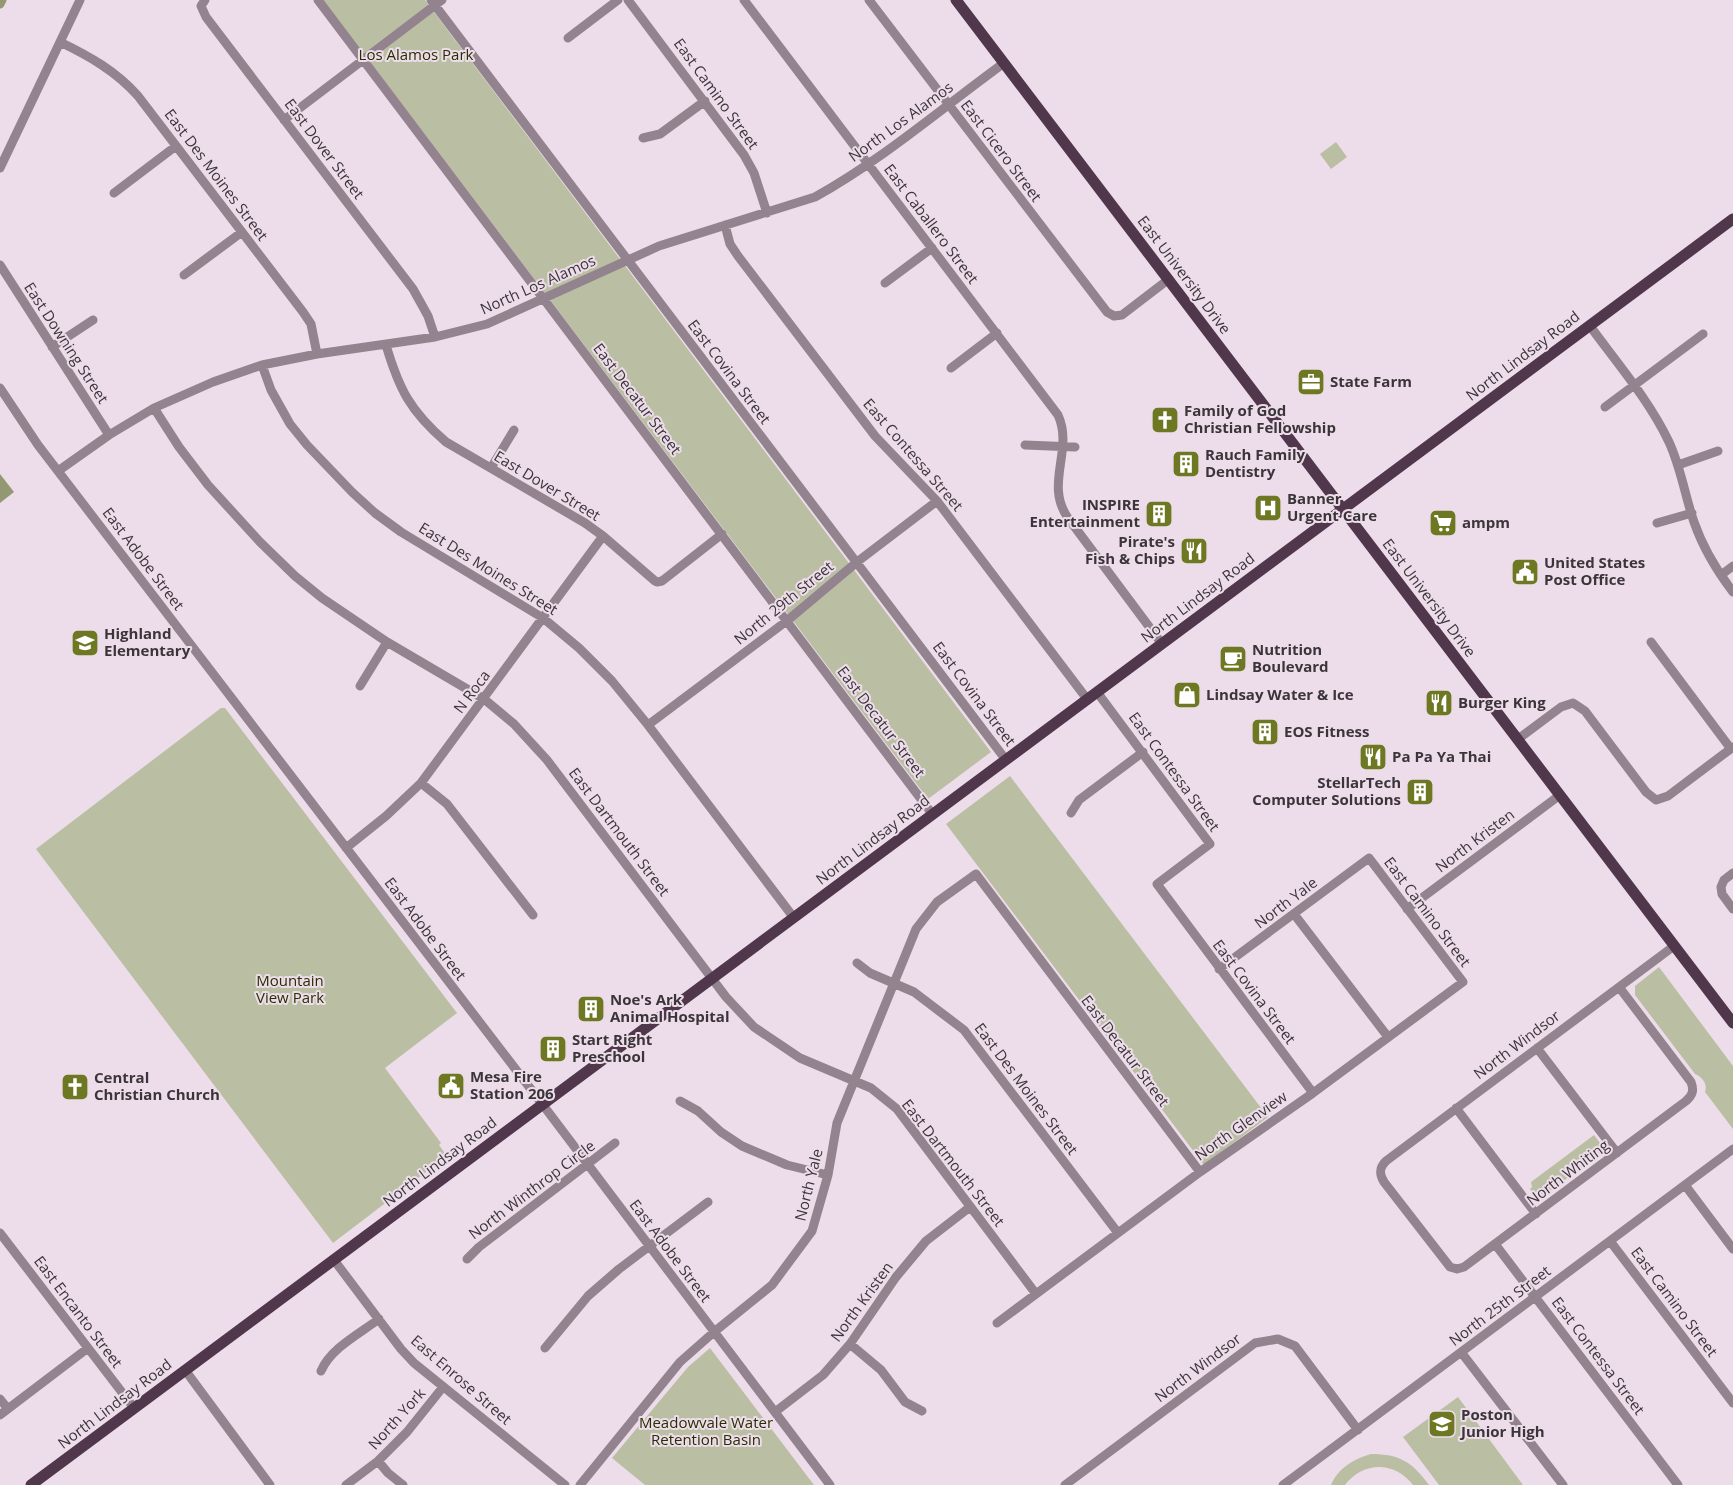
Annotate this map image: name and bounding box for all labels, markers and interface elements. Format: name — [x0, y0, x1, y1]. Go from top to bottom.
street label: East Camino Street — [670, 34, 764, 153]
park label: Los Alamos Park — [359, 44, 474, 64]
street label: North Los Alamos — [844, 77, 957, 166]
street label: East Dover Street — [280, 94, 369, 203]
street label: East Cicero Street — [957, 95, 1047, 205]
street label: East Des Moines Street — [161, 104, 273, 244]
street label: East Caballero Street — [880, 159, 984, 287]
street label: East University Drive — [1134, 211, 1236, 338]
street label: North Los Alamos — [477, 250, 599, 319]
street label: East Downing Street — [20, 278, 114, 407]
street label: North Lindsay Road — [1461, 306, 1583, 405]
street label: East Covina Street — [684, 315, 776, 428]
street label: East Decatur Street — [589, 339, 686, 458]
office icon: State Farm — [1296, 367, 1326, 397]
place label: State Farm — [1330, 371, 1412, 391]
street label: East Contessa Street — [859, 394, 968, 515]
place label: Family of God Christian Fellowship — [1184, 400, 1336, 437]
church icon: Family of God Christian Fellowship — [1150, 405, 1180, 435]
place label: Rauch Family Dentistry — [1205, 444, 1305, 481]
street label: East Dover Street — [491, 445, 604, 525]
building icon: Rauch Family Dentistry — [1171, 449, 1201, 479]
place label: Banner Urgent Care — [1287, 488, 1377, 525]
hospital icon: Banner Urgent Care — [1253, 493, 1283, 523]
place label: INSPIRE Entertainment — [1030, 494, 1140, 531]
building icon: INSPIRE Entertainment — [1144, 499, 1174, 529]
street label: East Adobe Street — [98, 503, 189, 614]
supermarket icon: ampm — [1428, 508, 1458, 538]
place label: ampm — [1462, 512, 1510, 532]
street label: East Des Moines Street — [415, 517, 562, 619]
place label: Pirate's Fish & Chips — [1085, 531, 1175, 568]
street label: East University Drive — [1379, 534, 1481, 661]
restaurant icon: Pirate's Fish & Chips — [1179, 536, 1209, 566]
street label: North Lindsay Road — [1136, 548, 1258, 647]
place label: United States Post Office — [1544, 552, 1645, 589]
street label: North 29th Street — [730, 556, 837, 649]
public building icon: United States Post Office — [1510, 557, 1540, 587]
place label: Highland Elementary — [104, 623, 191, 660]
school or university icon: Highland Elementary — [70, 628, 100, 658]
street label: East Covina Street — [929, 637, 1021, 750]
place label: Nutrition Boulevard — [1252, 639, 1329, 676]
cafe icon: Nutrition Boulevard — [1218, 644, 1248, 674]
street label: East Decatur Street — [833, 662, 930, 781]
street label: N Roca — [448, 666, 494, 717]
shop icon: Lindsay Water & Ice — [1172, 680, 1202, 710]
place label: Lindsay Water & Ice — [1206, 684, 1354, 704]
restaurant icon: Burger King — [1424, 688, 1454, 718]
place label: Burger King — [1458, 692, 1546, 712]
street label: East Contessa Street — [1125, 708, 1225, 835]
building icon: EOS Fitness — [1250, 717, 1280, 747]
place label: EOS Fitness — [1284, 721, 1369, 741]
restaurant icon: Pa Pa Ya Thai — [1358, 742, 1388, 772]
place label: Pa Pa Ya Thai — [1392, 746, 1491, 766]
street label: East Dartmouth Street — [565, 763, 675, 900]
place label: StellarTech Computer Solutions — [1252, 772, 1401, 809]
building icon: StellarTech Computer Solutions — [1405, 777, 1435, 807]
street label: North Lindsay Road — [811, 790, 933, 889]
street label: North Kristen — [1431, 804, 1518, 877]
street label: East Camino Street — [1380, 852, 1476, 970]
street label: North Yale — [1250, 872, 1321, 932]
street label: East Adobe Street — [380, 873, 471, 984]
street label: East Covina Street — [1209, 935, 1301, 1048]
park label: Mountain View Park — [256, 970, 324, 1007]
place label: Noe's Ark Animal Hospital — [610, 989, 730, 1026]
street label: East Decatur Street — [1077, 991, 1174, 1110]
building icon: Noe's Ark Animal Hospital — [576, 994, 606, 1024]
street label: North Windsor — [1469, 1005, 1564, 1083]
street label: East Des Moines Street — [971, 1018, 1083, 1158]
place label: Start Right Preschool — [572, 1029, 653, 1066]
building icon: Start Right Preschool — [538, 1034, 568, 1064]
place label: Mesa Fire Station 206 — [470, 1066, 554, 1103]
place label: Central Christian Church — [94, 1067, 220, 1104]
public building icon: Mesa Fire Station 206 — [436, 1071, 466, 1101]
church icon: Central Christian Church — [60, 1072, 90, 1102]
street label: North Glenview — [1190, 1086, 1291, 1164]
street label: East Dartmouth Street — [898, 1095, 1010, 1230]
street label: North Lindsay Road — [378, 1112, 500, 1211]
street label: North Winthrop Circle — [464, 1135, 599, 1243]
street label: North Whiting — [1522, 1135, 1613, 1210]
street label: North Yale — [789, 1147, 827, 1223]
street label: East Adobe Street — [625, 1195, 716, 1306]
street label: East Camino Street — [1627, 1242, 1723, 1360]
street label: East Encanto Street — [30, 1251, 128, 1372]
street label: North Kristen — [825, 1257, 897, 1345]
street label: North 25th Street — [1445, 1260, 1554, 1350]
street label: East Contessa Street — [1548, 1292, 1650, 1418]
street label: North Windsor — [1150, 1328, 1245, 1406]
street label: East Enrose Street — [407, 1330, 516, 1428]
street label: North Lindsay Road — [53, 1354, 175, 1453]
street label: North York — [363, 1383, 429, 1453]
place label: Poston Junior High — [1459, 1404, 1545, 1441]
school or university icon: Poston Junior High — [1427, 1409, 1457, 1439]
park label: Meadowvale Water Retention Basin — [639, 1412, 773, 1449]

